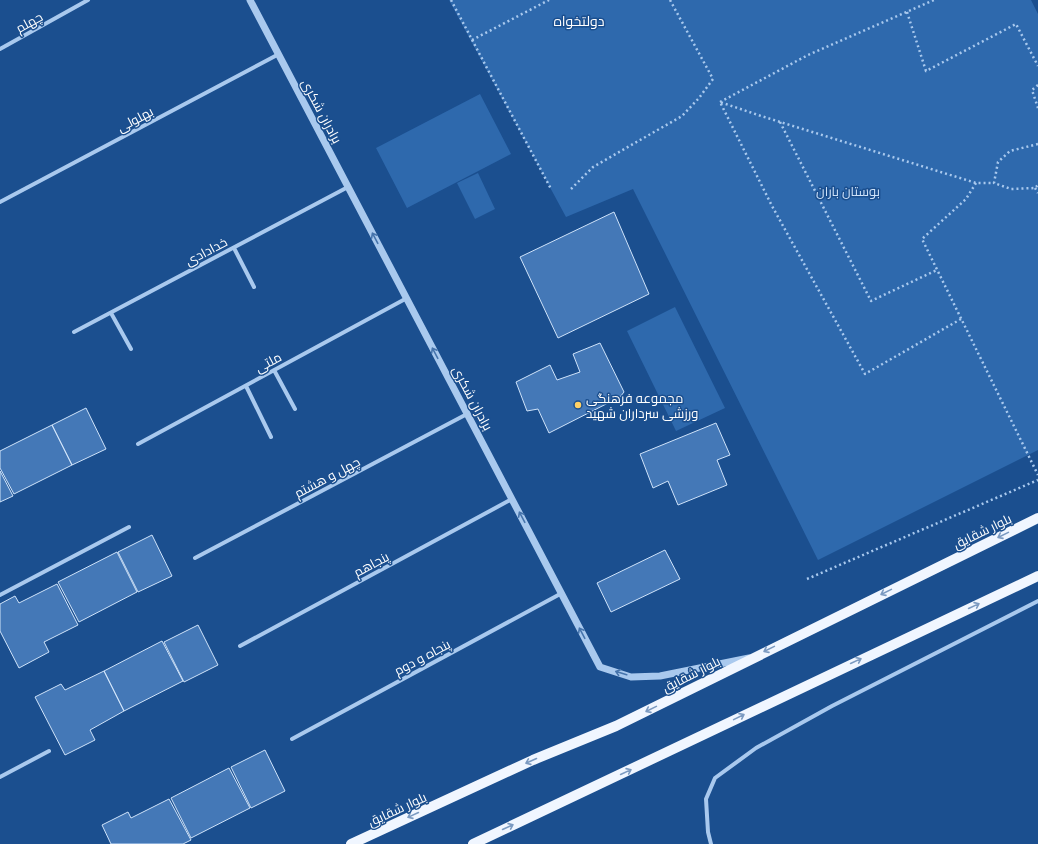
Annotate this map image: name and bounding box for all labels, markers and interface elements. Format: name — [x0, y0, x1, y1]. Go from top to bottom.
street label: چهلم — [13, 9, 46, 38]
district label: دولتخواه — [554, 13, 604, 30]
street label: برادران شکری — [298, 77, 345, 146]
street label: بهلولی — [115, 104, 156, 135]
park label: بوستان باران — [816, 184, 880, 199]
one-way arrow — [371, 232, 378, 244]
street label: خدادادی — [183, 234, 230, 269]
one-way arrow — [431, 347, 438, 359]
street label: ملتی — [253, 349, 284, 376]
street label: برادران شکری — [449, 364, 496, 433]
place label: مجموعه فرهنگی ورزشی سرداران شهید — [586, 391, 698, 421]
marker: مجموعه فرهنگی ورزشی سرداران شهید — [573, 400, 583, 410]
street label: چهل و هشتم — [292, 454, 364, 503]
street label: بلوار شقایق — [951, 511, 1014, 552]
one-way arrow — [517, 512, 525, 524]
one-way arrow — [997, 532, 1009, 539]
street label: پنجاهم — [351, 549, 393, 582]
one-way arrow — [880, 589, 892, 596]
one-way arrow — [968, 602, 980, 609]
one-way arrow — [578, 627, 585, 639]
street label: پنجاه و دوم — [392, 636, 454, 680]
one-way arrow — [764, 646, 776, 653]
street label: بلوار شقایق — [660, 653, 723, 695]
one-way arrow — [850, 657, 862, 664]
one-way arrow — [615, 669, 627, 677]
one-way arrow — [645, 706, 657, 713]
one-way arrow — [733, 713, 745, 720]
one-way arrow — [526, 758, 538, 765]
one-way arrow — [619, 768, 631, 775]
street label: بلوار شقایق — [366, 789, 429, 830]
one-way arrow — [408, 812, 420, 819]
one-way arrow — [502, 823, 514, 830]

